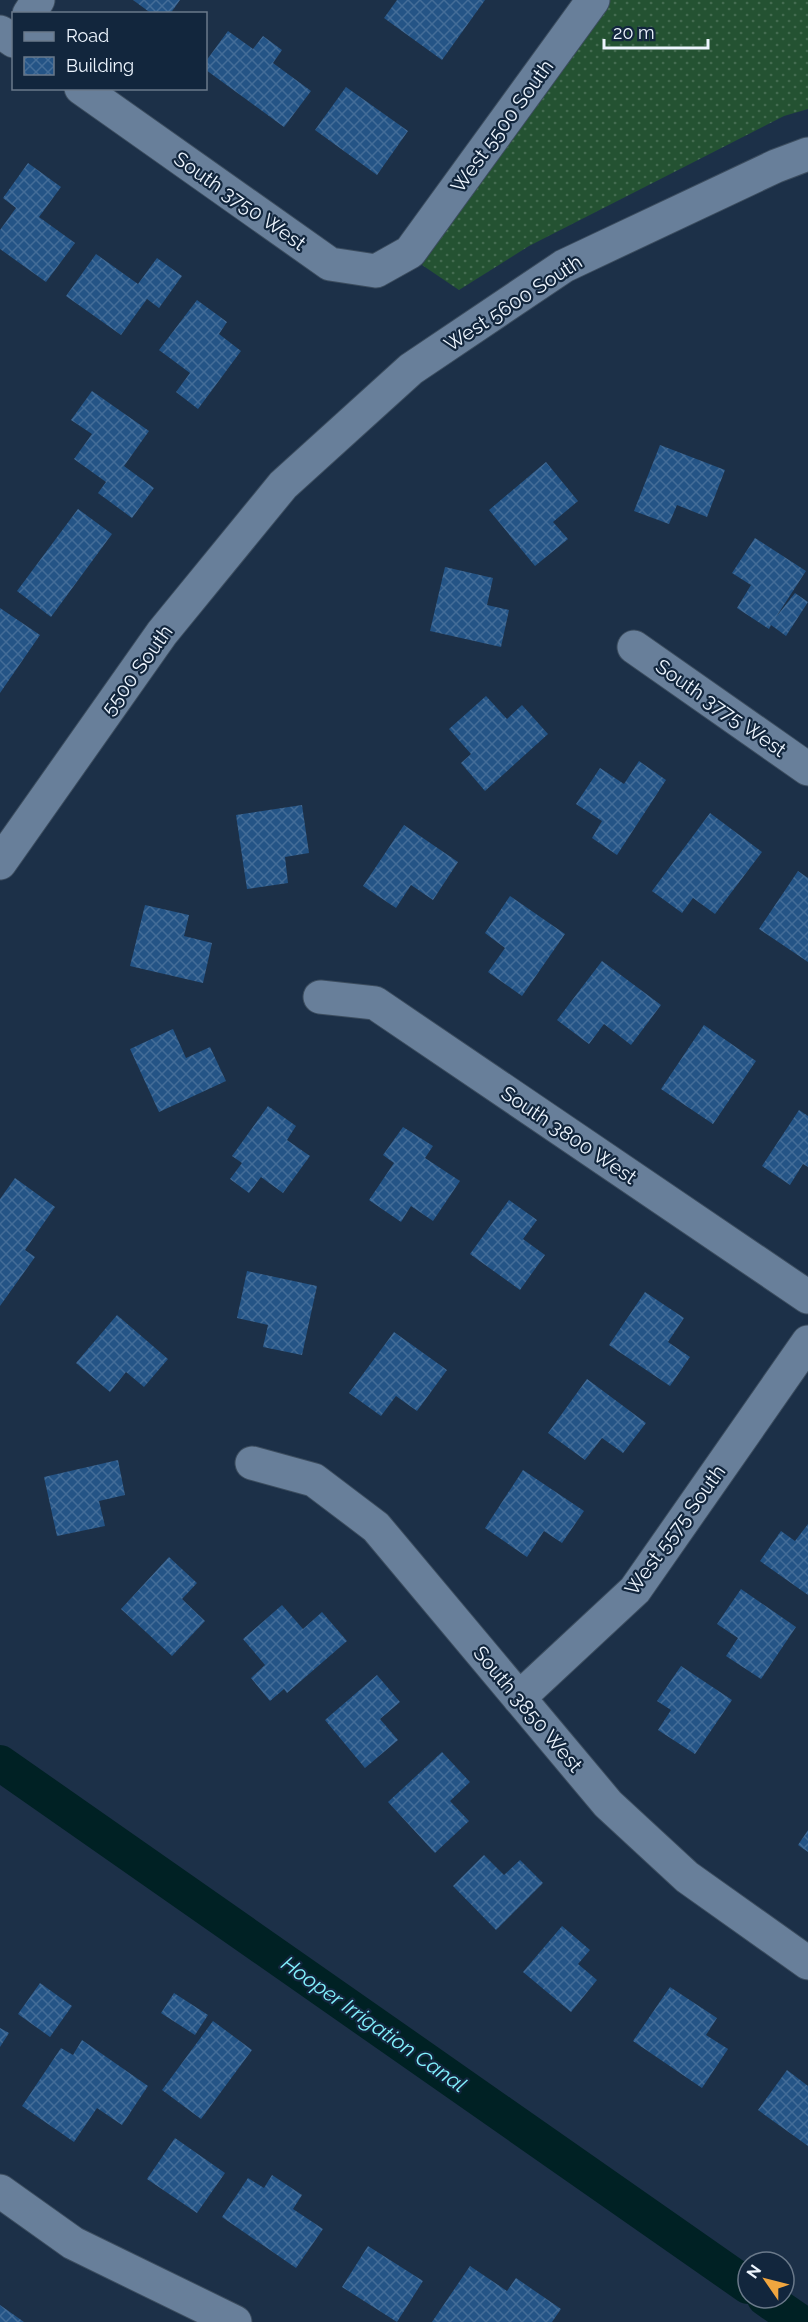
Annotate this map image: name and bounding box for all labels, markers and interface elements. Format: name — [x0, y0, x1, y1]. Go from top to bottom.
legend — [12, 12, 207, 90]
scale bar — [604, 12, 708, 50]
text: 20 m — [613, 22, 655, 43]
text: Road — [66, 25, 109, 46]
text: Building — [66, 55, 134, 76]
street label: West 5500 South — [446, 55, 558, 197]
street label: South 3750 West — [169, 147, 311, 256]
street label: West 5600 South — [440, 249, 586, 357]
street label: 5500 South — [96, 620, 178, 720]
street label: South 3775 West — [651, 654, 791, 762]
street label: South 3800 West — [497, 1081, 642, 1189]
street label: West 5575 South — [620, 1460, 730, 1600]
street label: South 3850 West — [468, 1641, 588, 1777]
water label: Hooper Irrigation Canal — [277, 1951, 471, 2097]
north arrow — [736, 2250, 796, 2310]
text: N — [743, 2261, 765, 2282]

